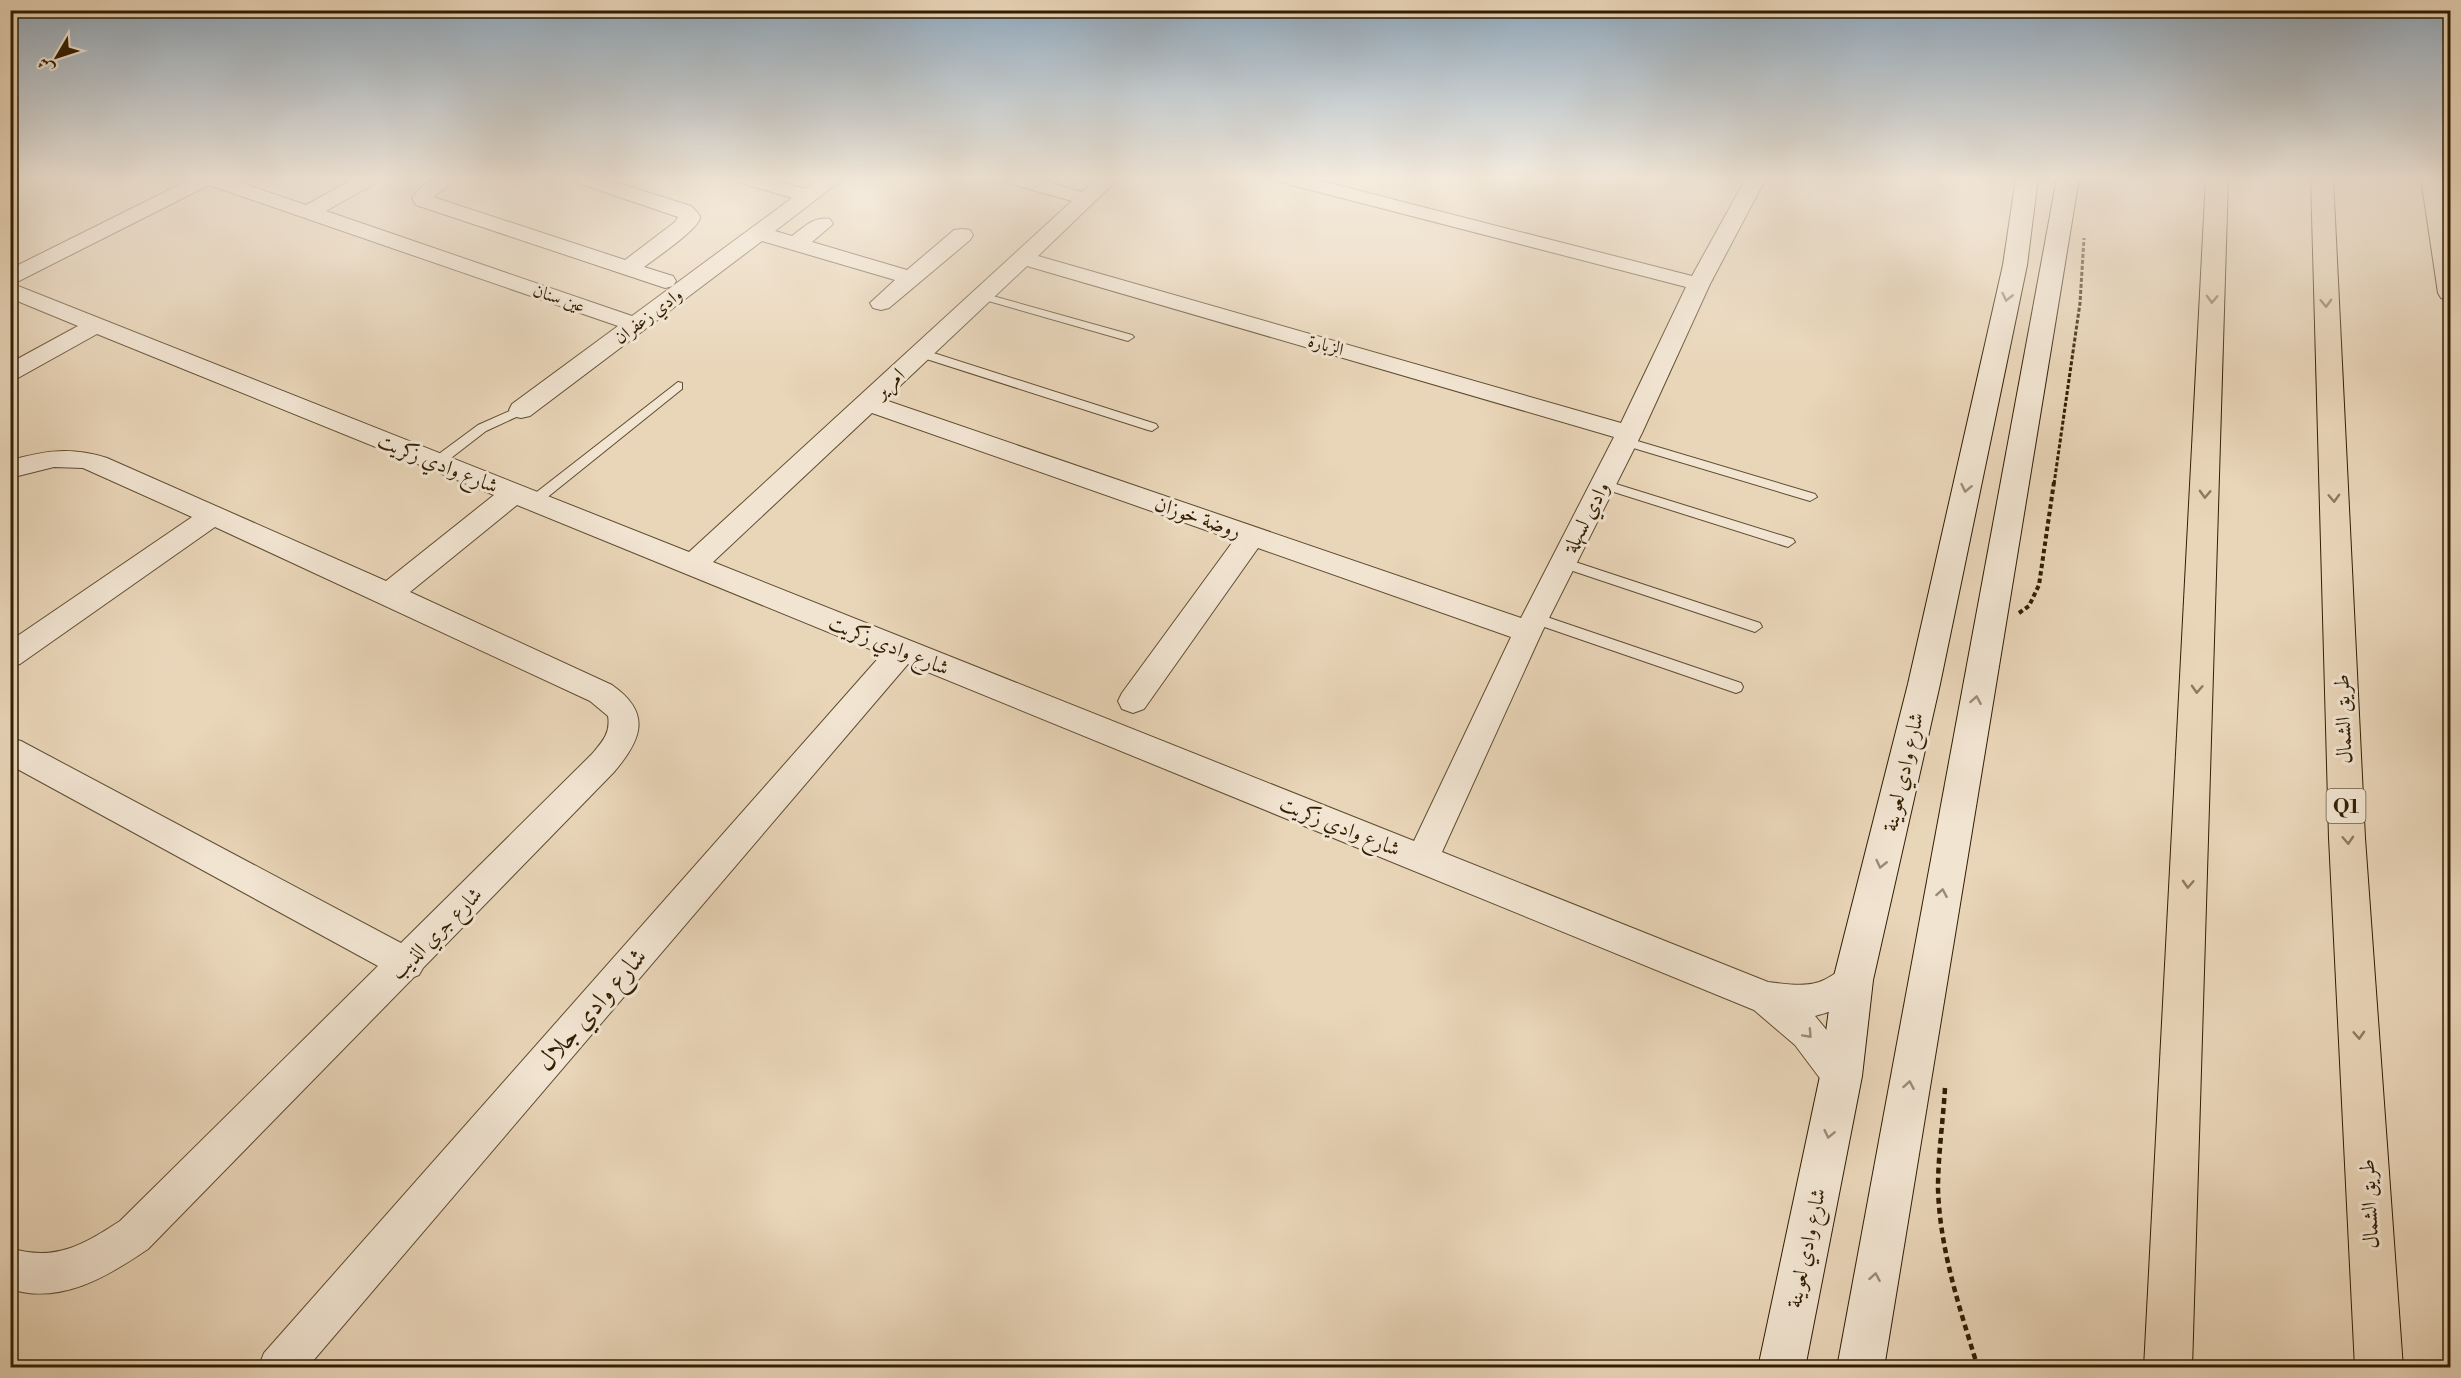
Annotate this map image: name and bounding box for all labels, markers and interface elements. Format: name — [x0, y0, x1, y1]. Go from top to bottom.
north arrow — [27, 27, 87, 87]
text: ش — [33, 53, 59, 78]
street label: عين سنان — [530, 279, 588, 318]
street label: وادي زعفران — [610, 283, 689, 352]
one-way arrow — [2001, 292, 2014, 302]
one-way arrow — [2206, 295, 2219, 304]
one-way arrow — [2319, 299, 2332, 308]
street label: الزبارة — [1305, 329, 1346, 362]
street label: امرير — [867, 363, 912, 407]
street label: شارع وادي زكريت — [372, 428, 502, 504]
street label: وادي لسهلة — [1557, 477, 1618, 559]
one-way arrow — [1960, 483, 1973, 493]
one-way arrow — [2198, 490, 2211, 499]
street label: روضة خوزان — [1151, 491, 1244, 545]
one-way arrow — [2327, 494, 2340, 503]
street label: شارع وادي زكريت — [823, 610, 953, 686]
street label: طريق الشمال — [2329, 673, 2359, 764]
one-way arrow — [2190, 684, 2203, 693]
one-way arrow — [1969, 696, 1981, 705]
street label: شارع وادي لعوينة — [1878, 710, 1934, 835]
road number: Q1 — [2326, 789, 2366, 823]
street label: شارع وادي زكريت — [1274, 791, 1404, 867]
one-way arrow — [2341, 835, 2354, 844]
one-way arrow — [1875, 859, 1888, 869]
one-way arrow — [2182, 879, 2195, 888]
street label: شارع جري الذيب — [385, 882, 491, 988]
one-way arrow — [1935, 888, 1948, 898]
street label: شارع وادي جلال — [530, 941, 658, 1081]
one-way arrow — [1800, 1026, 1811, 1037]
one-way arrow — [2352, 1030, 2365, 1039]
one-way arrow — [1902, 1080, 1915, 1090]
one-way arrow — [1823, 1128, 1836, 1138]
street label: طريق الشمال — [2355, 1158, 2385, 1250]
street label: شارع وادي لعوينة — [1782, 1186, 1836, 1311]
one-way arrow — [1869, 1272, 1881, 1281]

